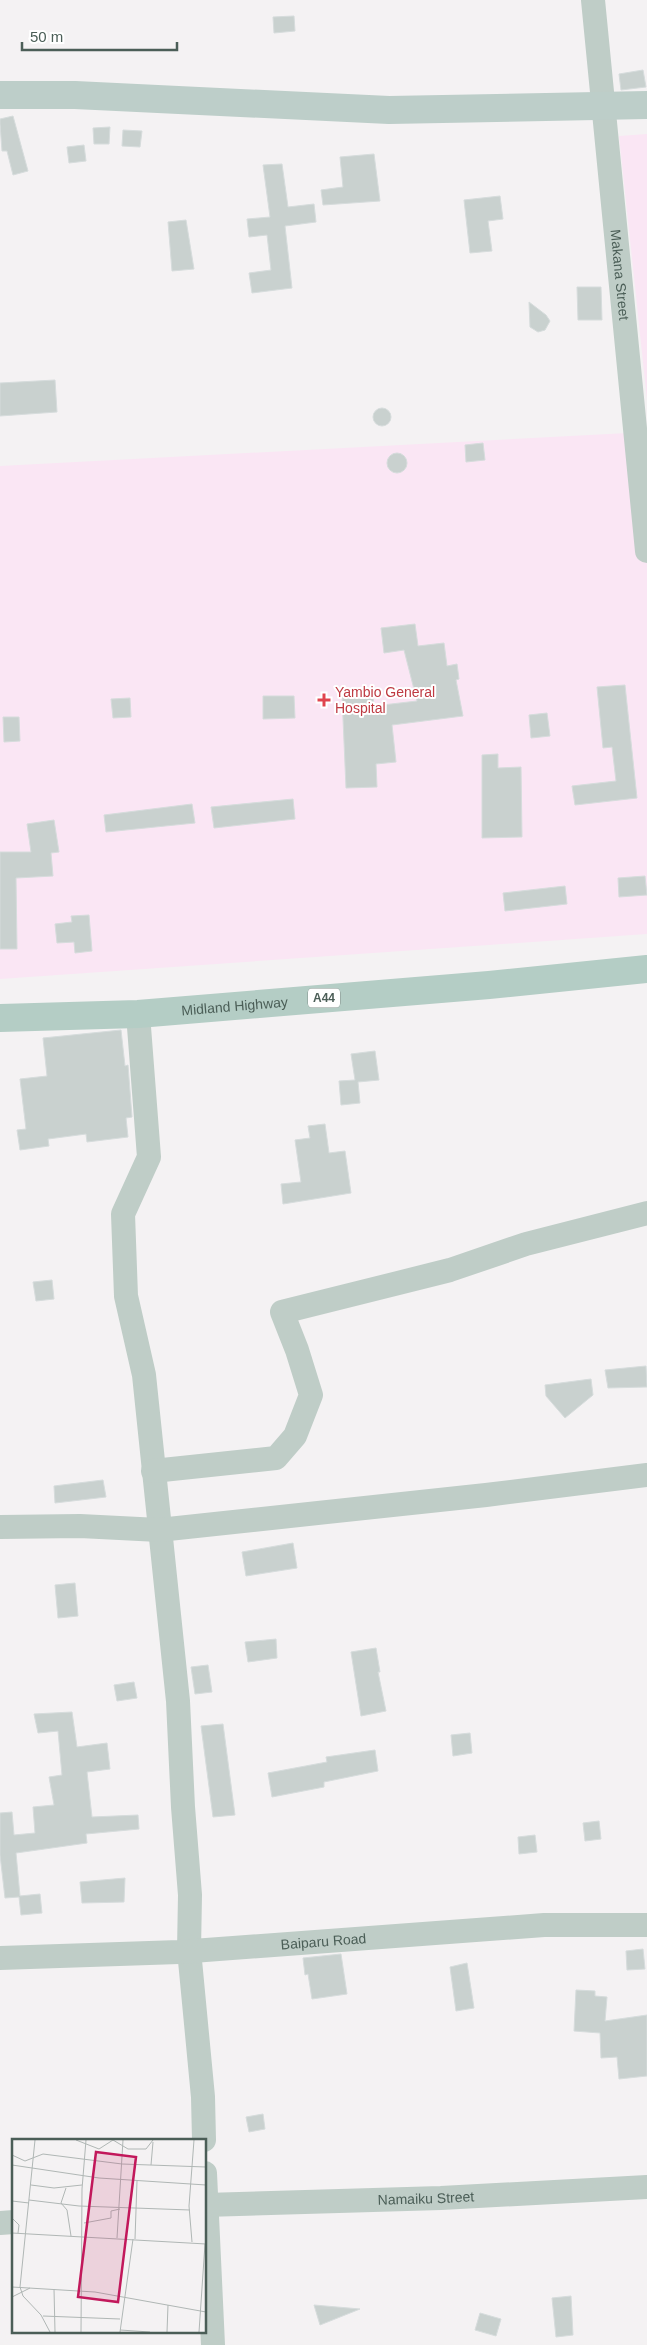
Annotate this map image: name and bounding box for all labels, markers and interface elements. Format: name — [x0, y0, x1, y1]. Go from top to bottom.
scale bar — [22, 20, 178, 52]
text: 50 m — [30, 28, 63, 45]
street label: Makana Street — [608, 229, 632, 321]
place label: Yambio General Hospital — [335, 684, 435, 716]
marker: Yambio General Hospital — [317, 693, 331, 707]
road number: A44 — [308, 988, 340, 1008]
street label: Midland Highway — [181, 994, 288, 1018]
street label: Baiparu Road — [280, 1930, 367, 1952]
inset map — [12, 2139, 206, 2332]
street label: Namaiku Street — [377, 2188, 475, 2208]

